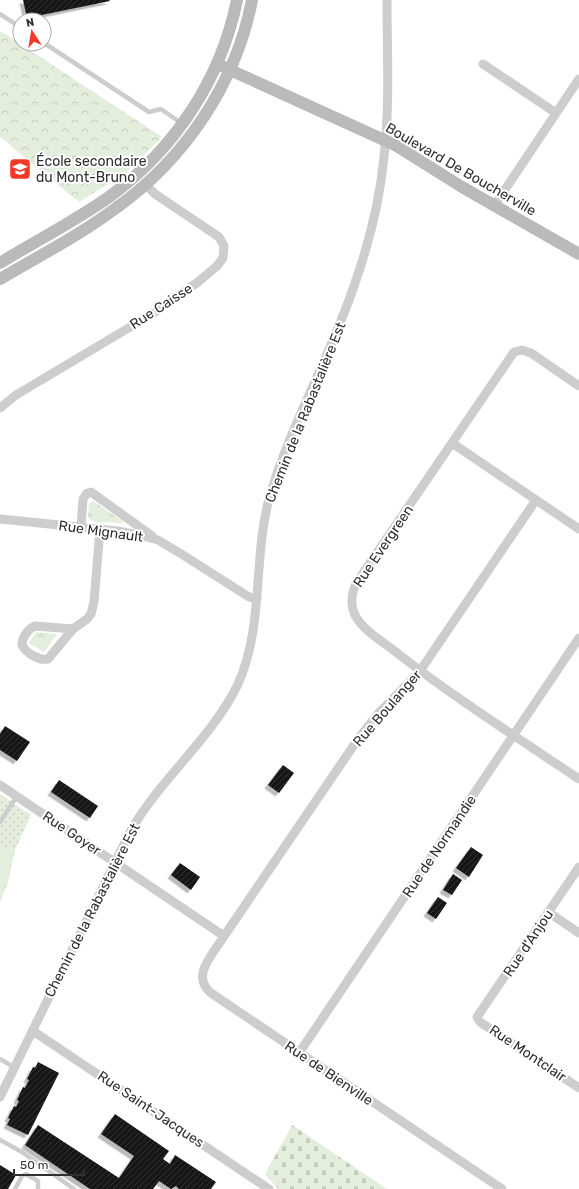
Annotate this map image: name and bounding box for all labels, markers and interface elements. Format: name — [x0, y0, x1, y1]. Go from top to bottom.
north arrow — [12, 12, 52, 52]
text: N — [25, 16, 35, 30]
street label: Boulevard De Boucherville — [383, 119, 539, 220]
place label: École secondaire du Mont-Bruno — [36, 152, 147, 186]
school or university icon: École secondaire du Mont-Bruno — [7, 156, 33, 182]
street label: Rue Caisse — [127, 280, 196, 333]
street label: Chemin de la Rabastalière Est — [261, 319, 350, 505]
street label: Rue Evergreen — [350, 502, 417, 591]
street label: Rue Mignault — [58, 517, 145, 546]
street label: Rue Boulanger — [350, 666, 426, 750]
street label: Rue de Normandie — [399, 792, 480, 901]
street label: Rue Goyer — [39, 808, 105, 860]
street label: Chemin de la Rabastalière Est — [41, 820, 144, 1000]
street label: Rue d'Anjou — [500, 907, 557, 980]
street label: Rue Montclair — [486, 1021, 570, 1086]
street label: Rue de Bienville — [281, 1038, 376, 1109]
street label: Rue Saint-Jacques — [94, 1067, 207, 1151]
scale bar — [14, 1151, 84, 1177]
text: 50 m — [20, 1158, 48, 1172]

